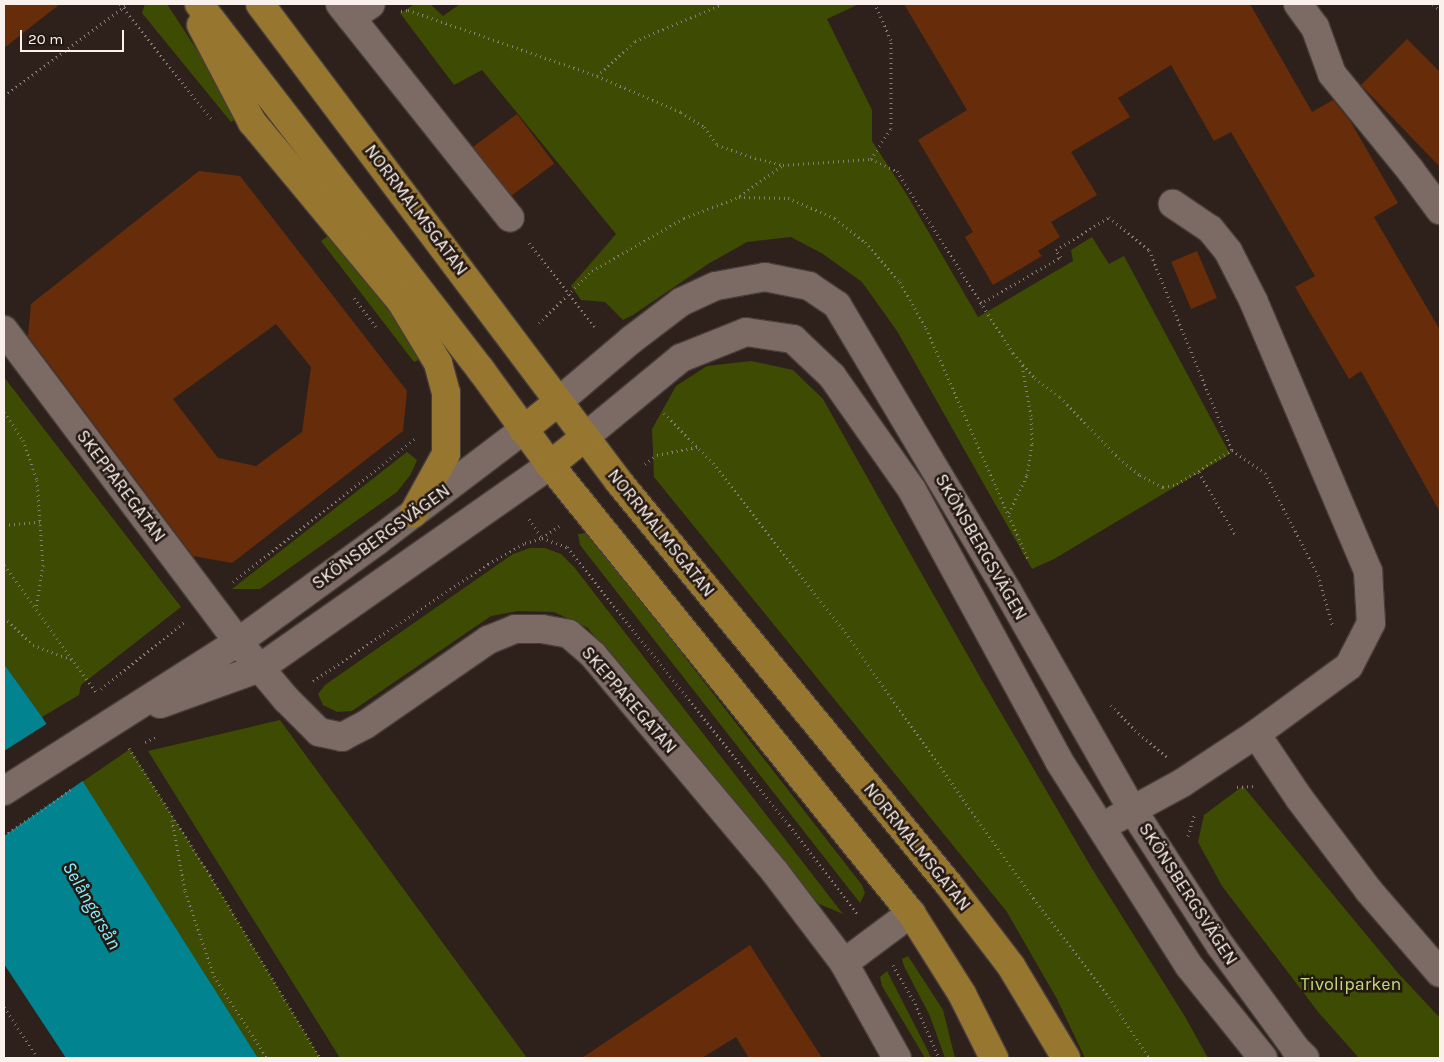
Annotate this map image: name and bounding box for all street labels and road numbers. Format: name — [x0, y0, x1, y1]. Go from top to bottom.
street label: NORRMALMSGATAN — [360, 140, 472, 280]
street label: SKEPPAREGATAN — [72, 426, 170, 546]
street label: NORRMALMSGATAN — [603, 465, 719, 601]
street label: SKÖNSBERGSVÄGEN — [930, 470, 1032, 624]
street label: SKÖNSBERGSVÄGEN — [308, 480, 454, 594]
street label: SKEPPAREGATAN — [577, 642, 681, 758]
street label: NORRMALMSGATAN — [859, 779, 975, 915]
street label: SKÖNSBERGSVÄGEN — [1134, 819, 1242, 969]

